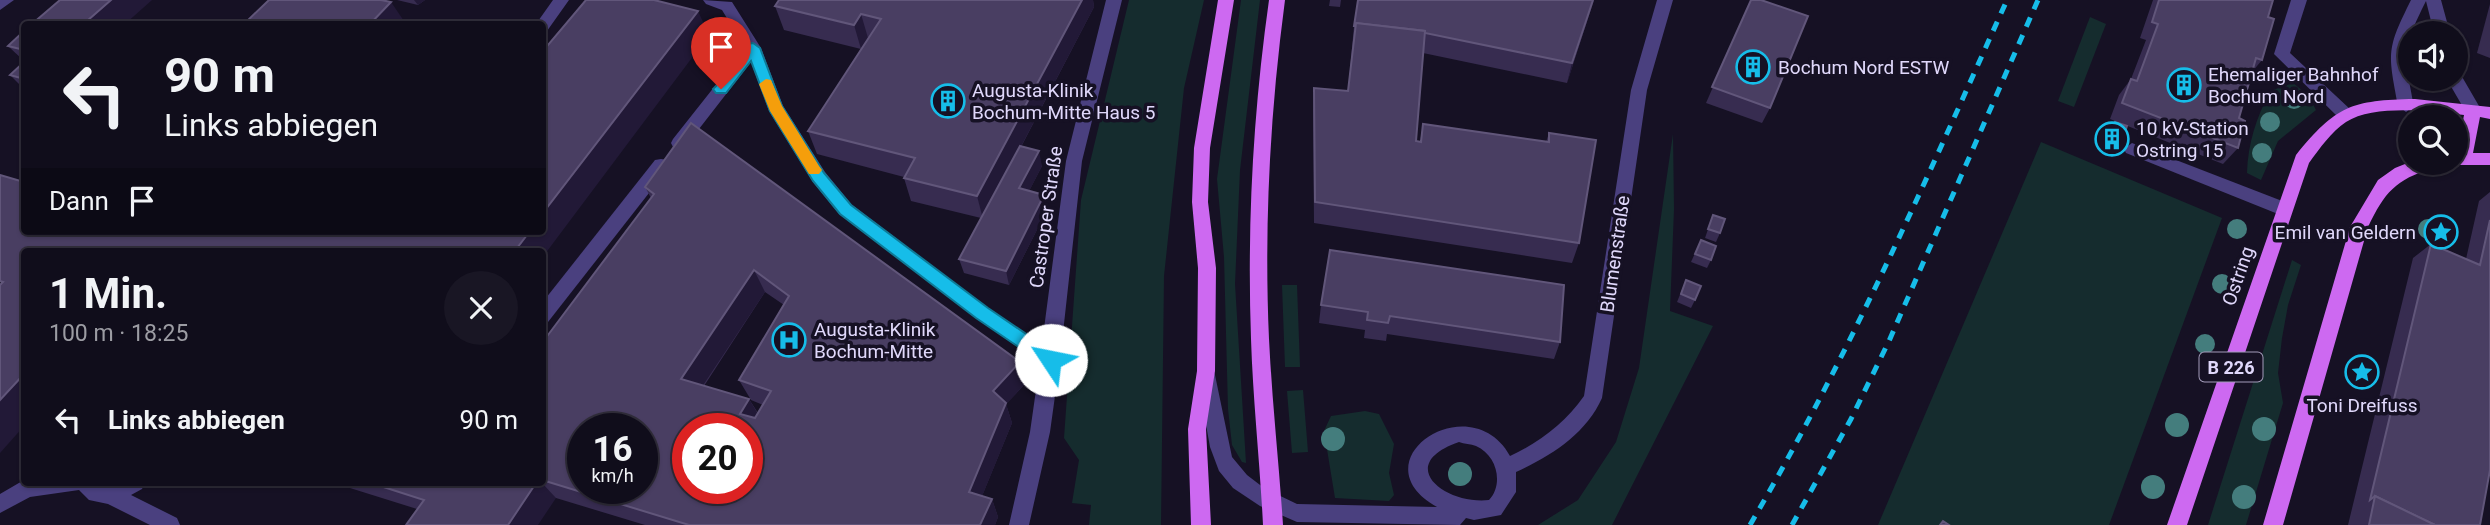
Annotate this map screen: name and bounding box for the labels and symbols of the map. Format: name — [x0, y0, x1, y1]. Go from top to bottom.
pin — [691, 17, 751, 89]
building icon: Bochum Nord ESTW — [1734, 48, 1772, 86]
place label: Bochum Nord ESTW — [1778, 56, 1950, 79]
place label: Ehemaliger Bahnhof Bochum Nord — [2208, 63, 2379, 108]
building icon: Ehemaliger Bahnhof Bochum Nord — [2165, 66, 2203, 104]
place label: Augusta-Klinik Bochum-Mitte Haus 5 — [972, 79, 1155, 124]
building icon: Augusta-Klinik Bochum-Mitte Haus 5 — [929, 82, 967, 120]
place label: 10 kV-Station Ostring 15 — [2136, 117, 2249, 162]
building icon: 10 kV-Station Ostring 15 — [2093, 120, 2131, 158]
street label: Castroper Straße — [1025, 145, 1067, 289]
street label: Blumenstraße — [1595, 194, 1635, 314]
place icon: Emil van Geldern — [2422, 213, 2460, 251]
place label: Emil van Geldern — [2275, 221, 2416, 244]
street label: Ostring — [2217, 243, 2259, 309]
place label: Augusta-Klinik Bochum-Mitte — [814, 318, 936, 363]
hospital icon: Augusta-Klinik Bochum-Mitte — [770, 321, 808, 359]
position arrow — [1014, 323, 1088, 397]
road number: B 226 — [2200, 352, 2262, 382]
place icon: Toni Dreifuss — [2343, 353, 2381, 391]
place label: Toni Dreifuss — [2306, 394, 2418, 417]
speed limit sign: 20 — [672, 413, 763, 504]

